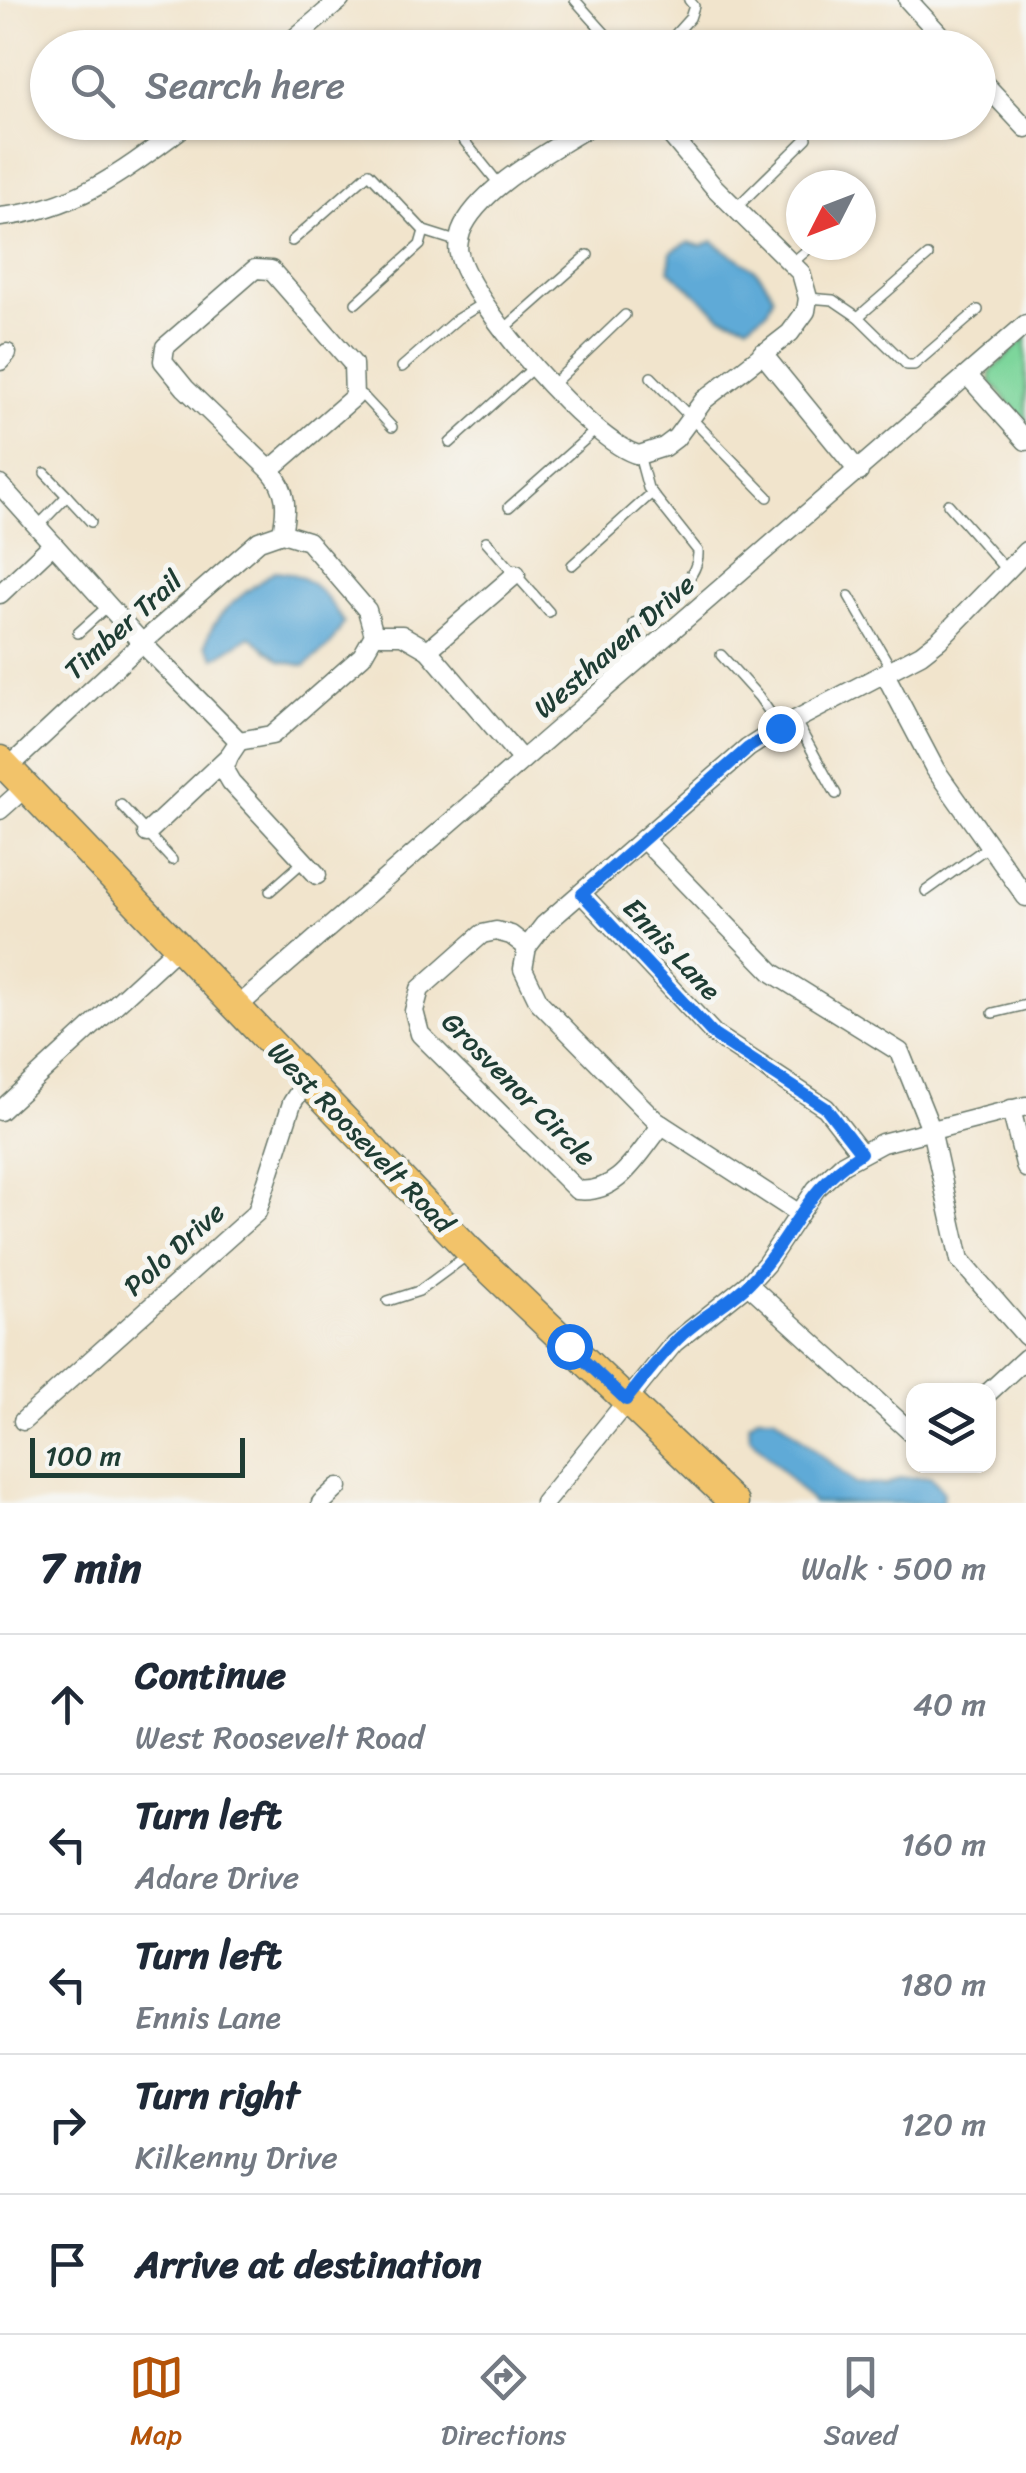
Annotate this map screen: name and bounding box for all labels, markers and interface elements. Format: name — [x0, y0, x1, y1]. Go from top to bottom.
search box — [30, 30, 996, 140]
text: Search here — [145, 52, 345, 119]
icon: search — [65, 58, 120, 113]
north arrow — [786, 170, 876, 260]
street label: Timber Trail — [52, 557, 195, 692]
street label: Westhaven Drive — [522, 561, 706, 731]
route end — [758, 706, 804, 752]
street label: Ennis Lane — [611, 886, 733, 1012]
street label: Grosvenor Circle — [429, 999, 609, 1179]
street label: West Roosevelt Road — [256, 1029, 468, 1247]
street label: Polo Drive — [112, 1189, 236, 1309]
route start — [547, 1324, 593, 1370]
map controls — [906, 1383, 996, 1473]
button: layers — [906, 1383, 996, 1473]
text: 100 m — [45, 1431, 121, 1480]
scale bar — [30, 1433, 245, 1478]
text: 7 min — [40, 1531, 141, 1605]
text: Walk · 500 m — [801, 1540, 986, 1597]
text: Continue — [135, 1642, 286, 1709]
text: 40 m — [913, 1676, 986, 1733]
icon: ahead — [40, 1677, 95, 1732]
text: West Roosevelt Road — [135, 1709, 424, 1766]
text: Turn left — [135, 1782, 281, 1849]
text: 160 m — [901, 1816, 986, 1873]
icon: left — [40, 1817, 95, 1872]
text: Adare Drive — [135, 1849, 299, 1906]
text: Turn left — [135, 1922, 281, 1989]
text: 180 m — [900, 1956, 986, 2013]
icon: left — [40, 1957, 95, 2012]
text: Ennis Lane — [135, 1989, 281, 2046]
text: Turn right — [135, 2062, 300, 2129]
text: 120 m — [901, 2096, 986, 2153]
icon: right — [40, 2097, 95, 2152]
text: Kilkenny Drive — [135, 2129, 338, 2186]
text: Arrive at destination — [135, 2231, 482, 2298]
icon: arrive — [40, 2237, 95, 2292]
tab: Map — [129, 2350, 184, 2459]
tab: Directions — [441, 2350, 566, 2459]
tab: Saved — [824, 2350, 897, 2459]

